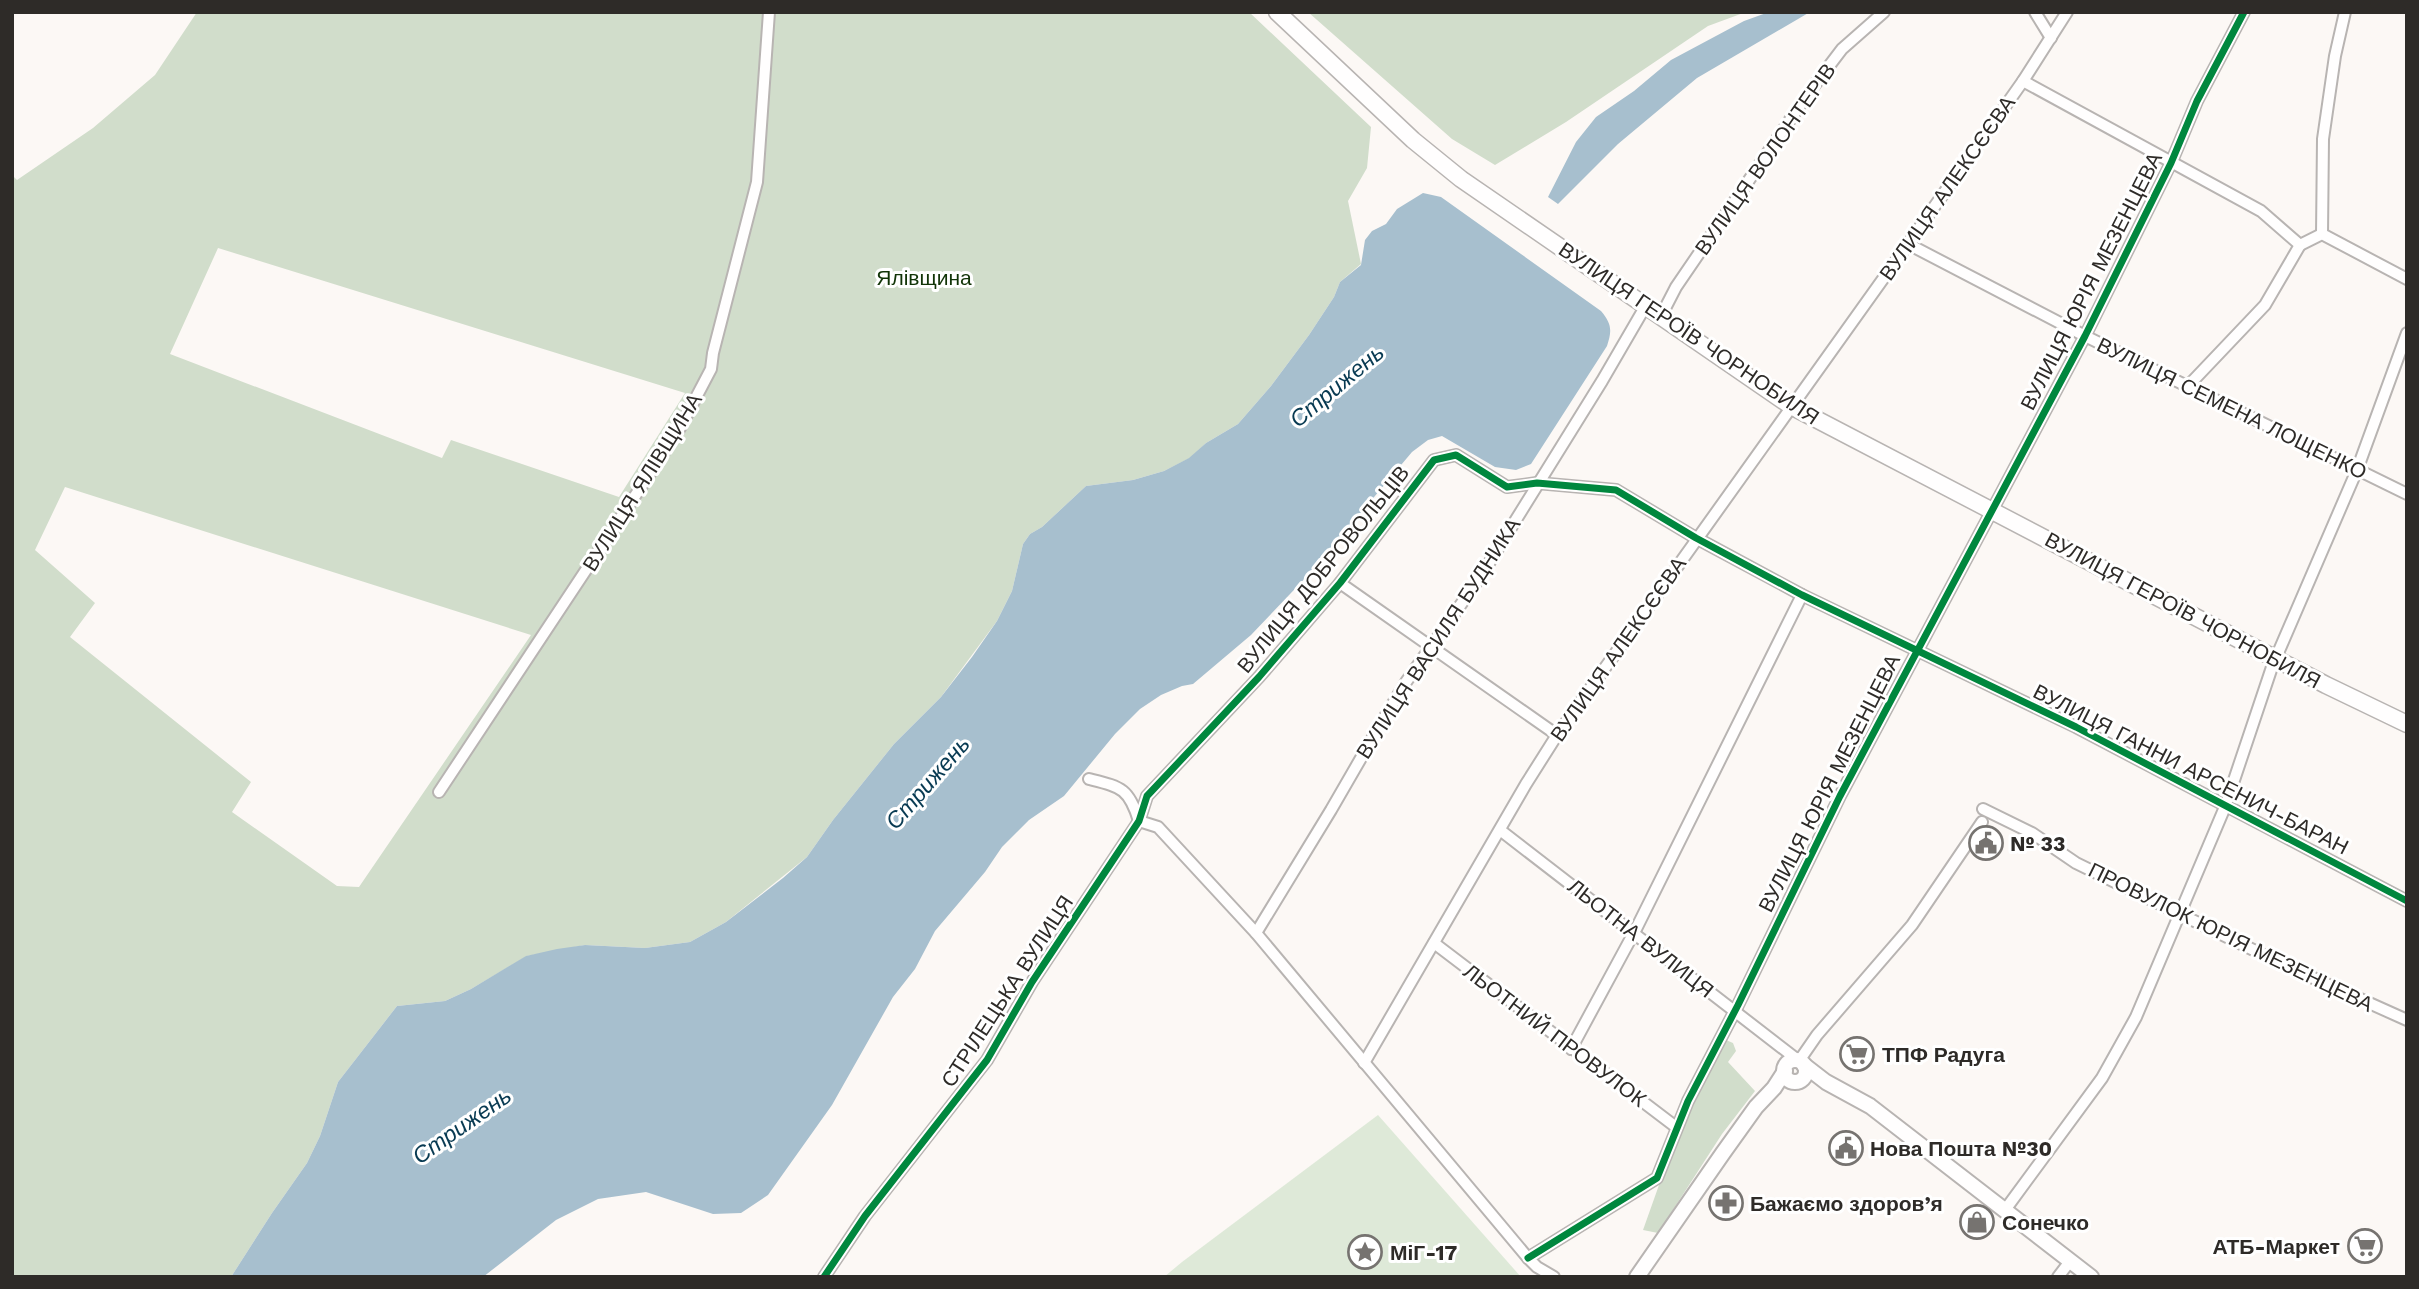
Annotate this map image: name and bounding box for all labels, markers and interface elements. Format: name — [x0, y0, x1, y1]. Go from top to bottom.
street label: ВУЛИЦЯ ВОЛОНТЕРІВ — [1689, 58, 1841, 260]
street label: ВУЛИЦЯ АЛЕКСЄЄВА — [1874, 91, 2020, 285]
street label: ВУЛИЦЯ ЮРІЯ МЕЗЕНЦЕВА — [2015, 148, 2167, 414]
street label: ВУЛИЦЯ ГЕРОЇВ ЧОРНОБИЛЯ — [1554, 236, 1824, 430]
park label: Ялівщина — [876, 265, 972, 290]
street label: ВУЛИЦЯ СЕМЕНА ЛОЩЕНКО — [2093, 332, 2371, 484]
water label: Стрижень — [1284, 339, 1390, 433]
street label: ВУЛИЦЯ ЯЛІВЩИНА — [577, 388, 707, 576]
street label: ВУЛИЦЯ ДОБРОВОЛЬЦІВ — [1232, 460, 1414, 678]
street label: ВУЛИЦЯ ВАСИЛЯ БУДНИКА — [1351, 513, 1525, 763]
street label: ВУЛИЦЯ ГЕРОЇВ ЧОРНОБИЛЯ — [2041, 527, 2325, 693]
street label: ВУЛИЦЯ АЛЕКСЄЄВА — [1545, 552, 1691, 746]
street label: ВУЛИЦЯ ЮРІЯ МЕЗЕНЦЕВА — [1753, 650, 1905, 916]
street label: ВУЛИЦЯ ГАННИ АРСЕНИЧ-БАРАН — [2029, 678, 2353, 860]
water label: Стрижень — [880, 731, 976, 835]
public building icon: № 33 — [1967, 824, 2005, 862]
place label: № 33 — [2010, 831, 2065, 856]
street label: ПРОВУЛОК ЮРІЯ МЕЗЕНЦЕВА — [2085, 857, 2377, 1017]
street label: ЛЬОТНА ВУЛИЦЯ — [1563, 873, 1719, 1003]
street label: СТРІЛЕЦЬКА ВУЛИЦЯ — [936, 891, 1078, 1091]
street label: ЛЬОТНИЙ ПРОВУЛОК — [1459, 958, 1652, 1112]
supermarket icon: ТПФ Радуга — [1838, 1035, 1876, 1073]
place label: ТПФ Радуга — [1882, 1042, 2005, 1067]
water label: Стрижень — [407, 1082, 517, 1170]
public building icon: Нова Пошта №30 — [1827, 1129, 1865, 1167]
place label: Нова Пошта №30 — [1870, 1136, 2052, 1161]
pharmacy icon: Бажаємо здоров’я — [1707, 1184, 1745, 1222]
place label: Бажаємо здоров’я — [1750, 1191, 1943, 1216]
shop icon: Сонечко — [1958, 1203, 1996, 1241]
place label: Сонечко — [2002, 1210, 2089, 1235]
supermarket icon: АТБ-Маркет — [2346, 1227, 2384, 1265]
place icon: МіГ-17 — [1346, 1233, 1384, 1271]
place label: АТБ-Маркет — [2212, 1234, 2340, 1259]
place label: МіГ-17 — [1390, 1240, 1458, 1265]

